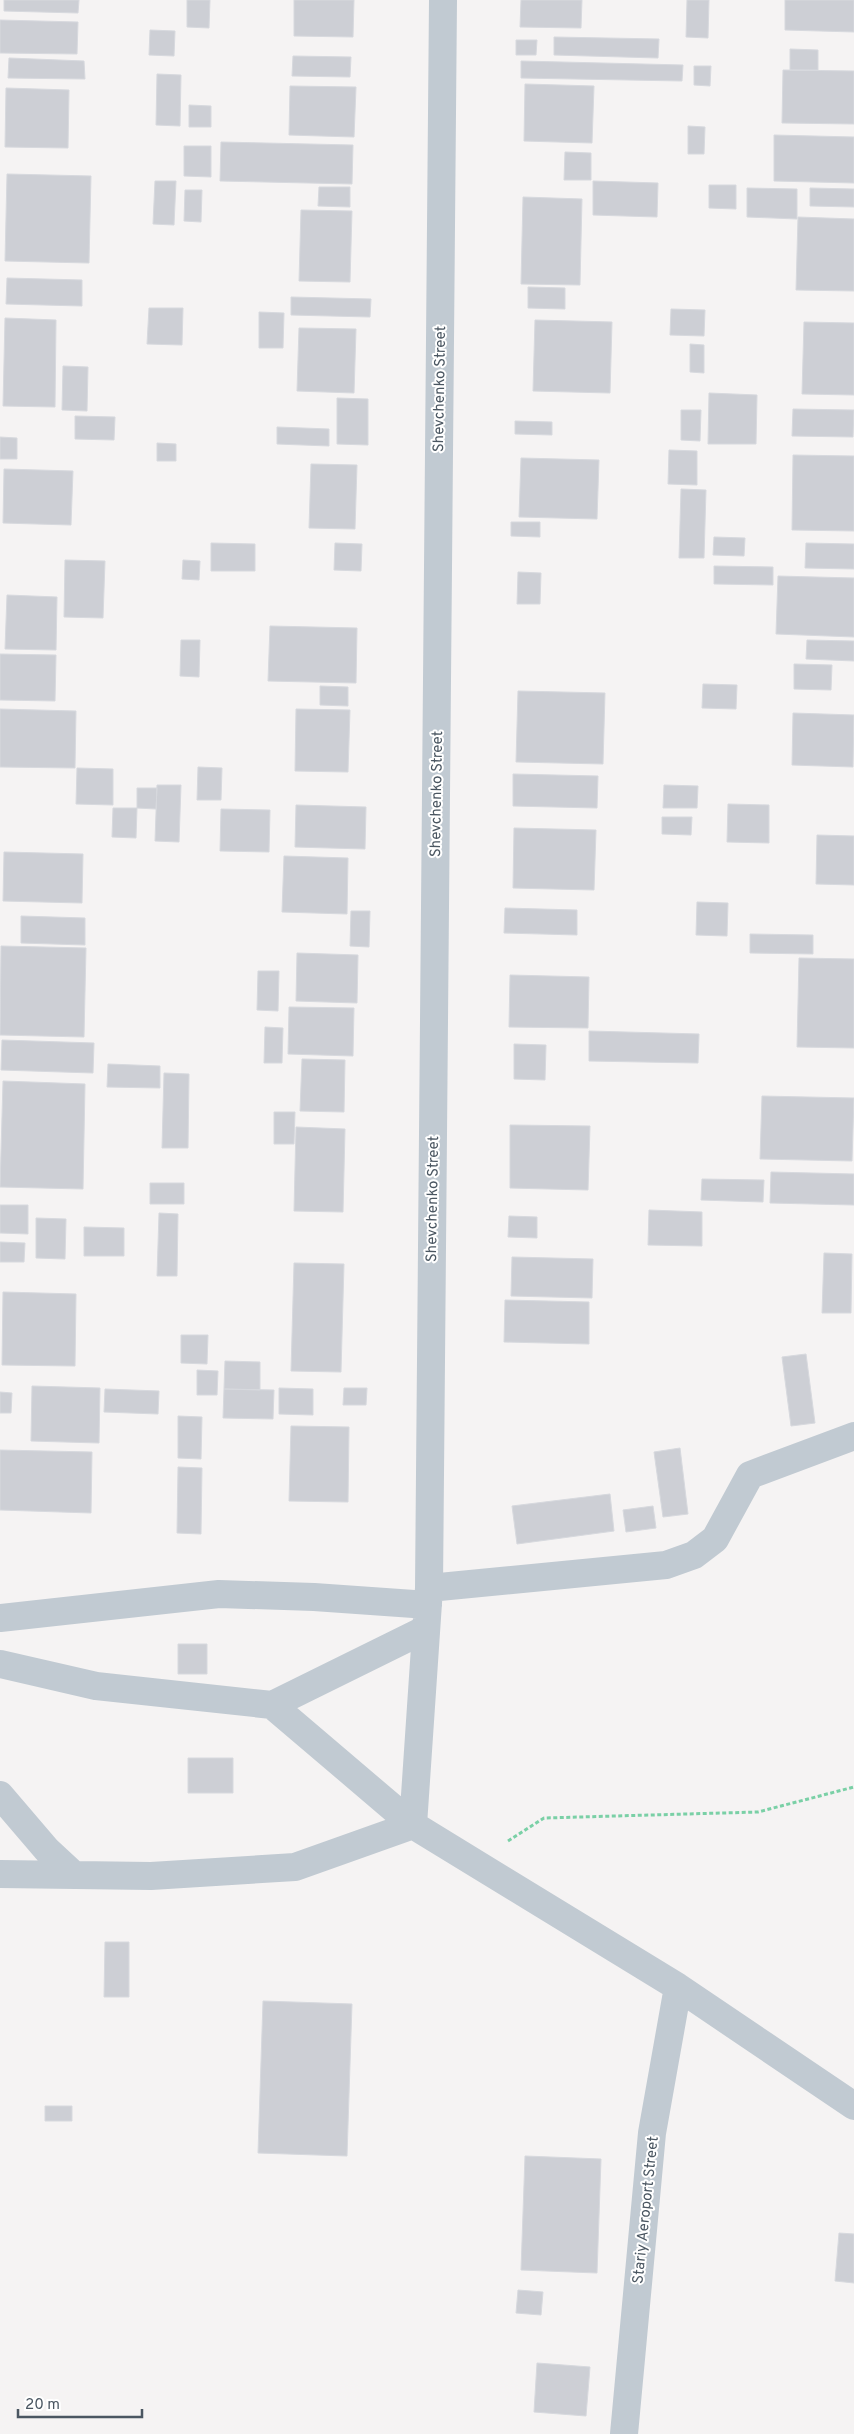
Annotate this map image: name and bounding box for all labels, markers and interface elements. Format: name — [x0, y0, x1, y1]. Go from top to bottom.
street label: Shevchenko Street — [430, 326, 451, 452]
street label: Shevchenko Street — [427, 731, 448, 857]
street label: Shevchenko Street — [423, 1136, 444, 1262]
street label: Stariy Aeroport Street — [629, 2135, 664, 2285]
scale bar — [18, 2386, 141, 2418]
text: 20 m — [25, 2396, 60, 2415]

